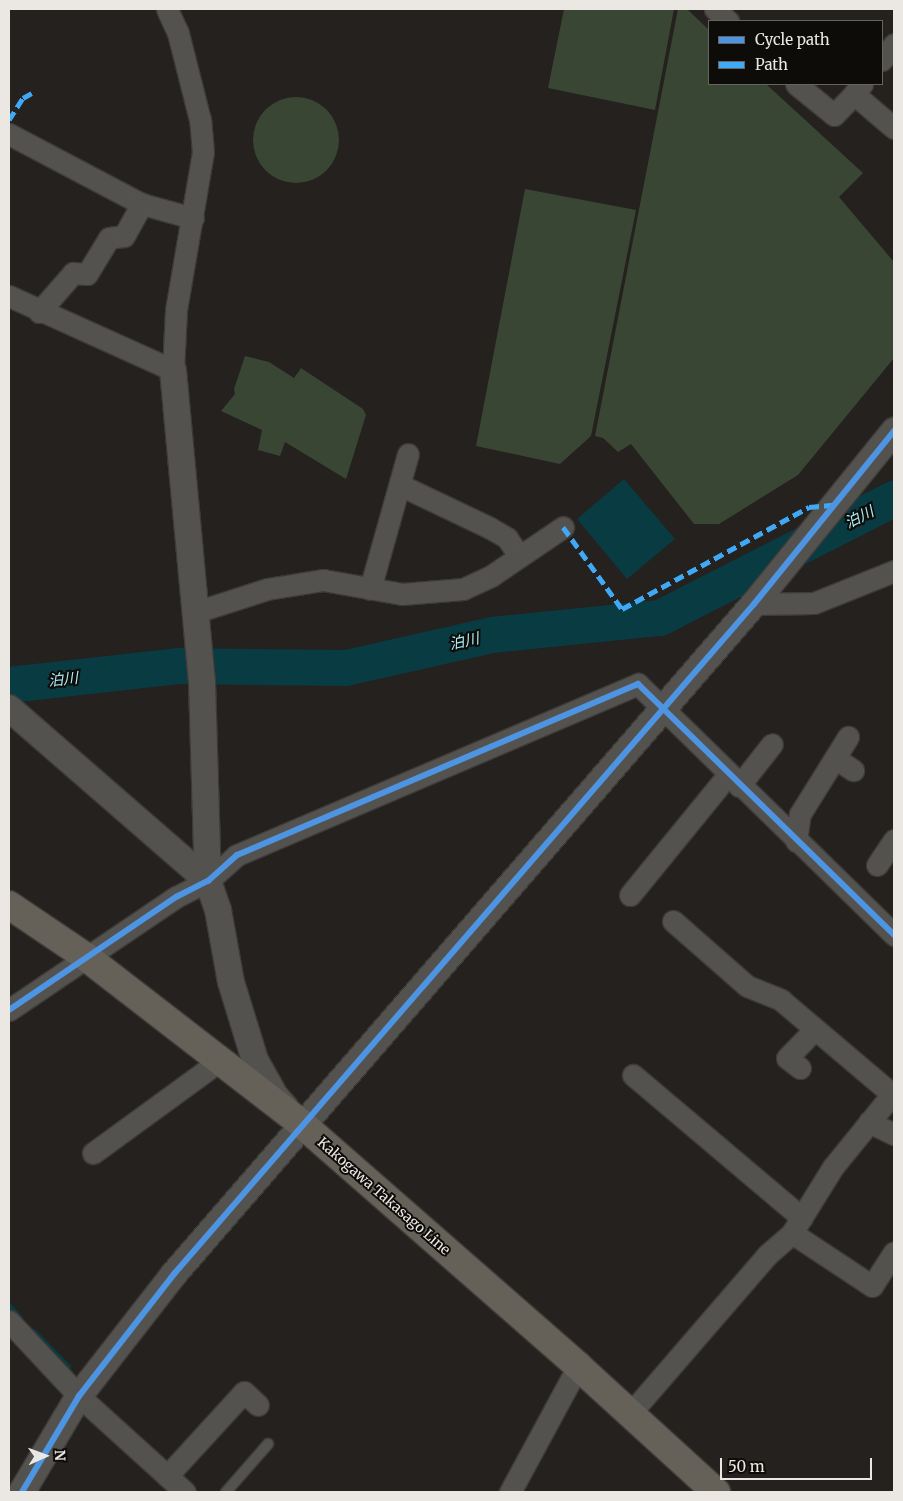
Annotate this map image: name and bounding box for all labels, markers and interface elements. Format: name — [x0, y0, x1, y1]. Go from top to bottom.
legend — [708, 20, 883, 85]
text: Cycle path — [755, 30, 830, 49]
text: Path — [755, 55, 788, 74]
water label: 泊川 — [842, 502, 876, 532]
water label: 泊川 — [447, 629, 481, 653]
water label: 泊川 — [47, 668, 79, 690]
street label: Kakogawa Takasago Line — [314, 1134, 454, 1258]
north arrow — [20, 1431, 70, 1481]
scale bar — [723, 1448, 876, 1480]
text: N — [51, 1450, 69, 1461]
text: 50 m — [728, 1457, 765, 1476]

